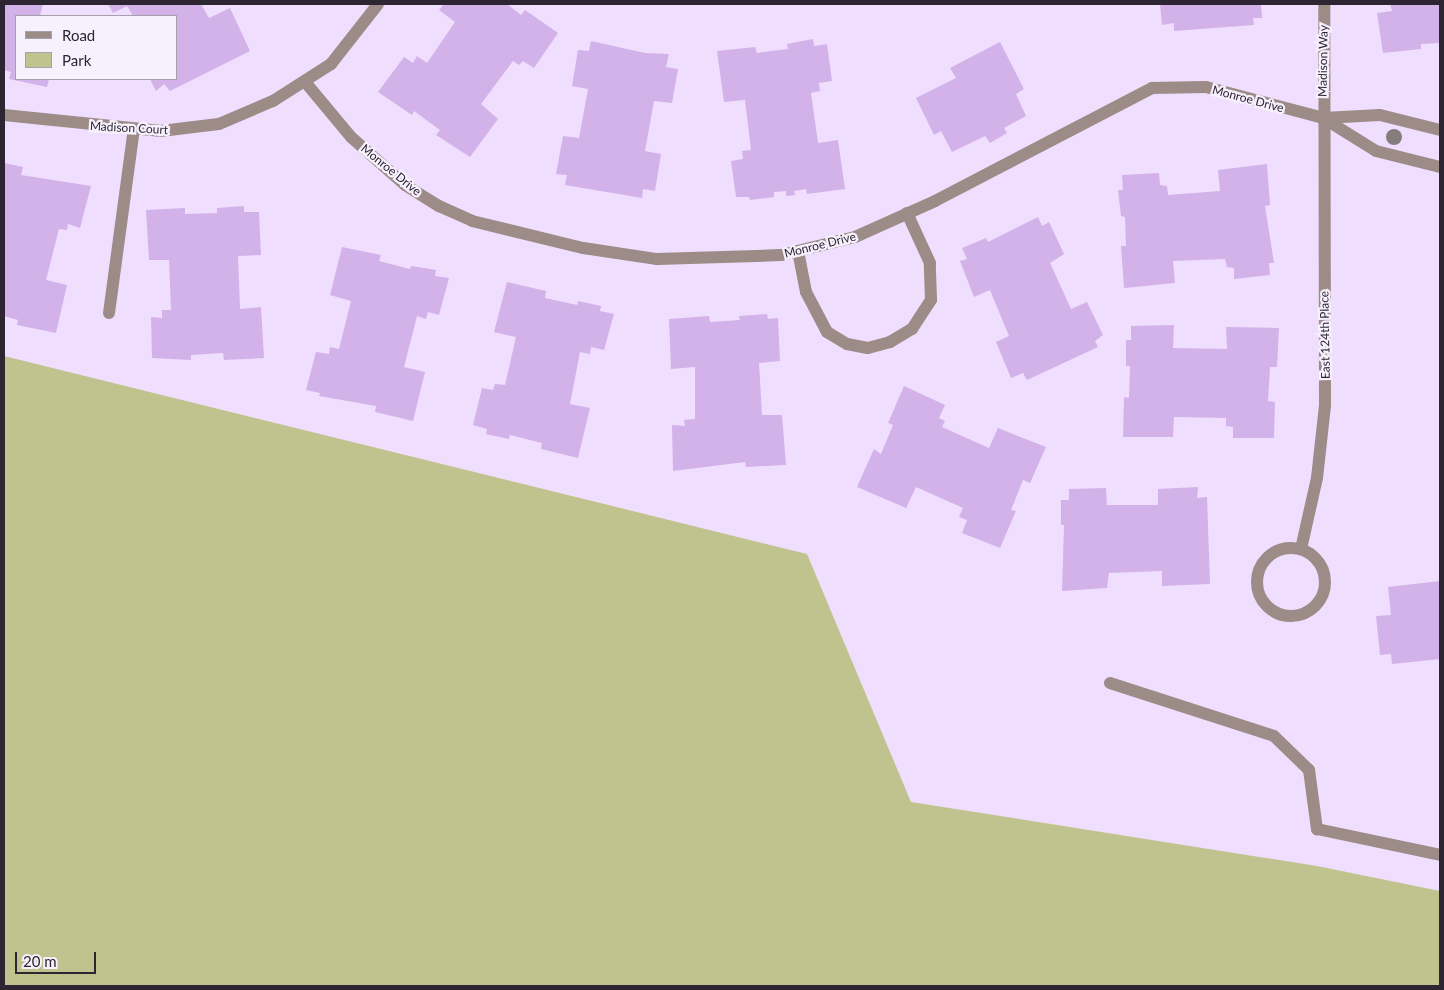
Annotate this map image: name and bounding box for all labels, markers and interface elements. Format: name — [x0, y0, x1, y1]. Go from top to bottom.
legend — [15, 15, 178, 80]
street label: Madison Way — [1315, 25, 1331, 97]
text: Road — [62, 26, 95, 44]
text: Park — [62, 51, 91, 69]
street label: Monroe Drive — [1211, 83, 1285, 115]
street label: Madison Court — [89, 119, 169, 137]
street label: Monroe Drive — [358, 141, 424, 199]
street label: Monroe Drive — [783, 229, 857, 261]
street label: East 124th Place — [1317, 291, 1333, 379]
scale bar — [18, 942, 99, 974]
text: 20 m — [23, 952, 57, 970]

